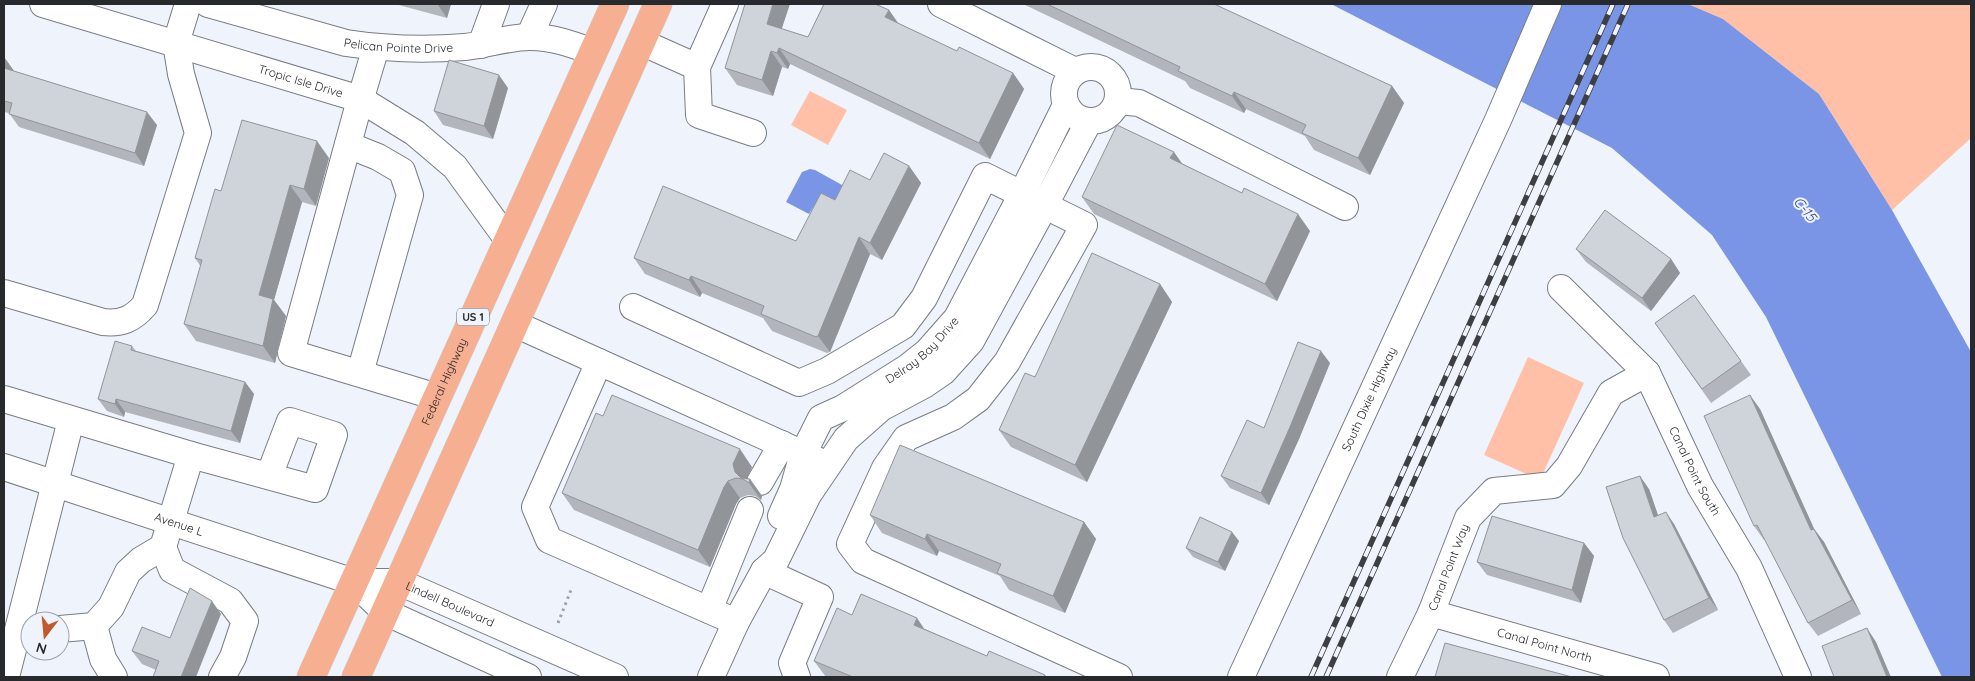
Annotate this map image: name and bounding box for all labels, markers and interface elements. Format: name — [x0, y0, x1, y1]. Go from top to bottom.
street label: Pelican Pointe Drive — [343, 35, 454, 56]
street label: Tropic Isle Drive — [257, 61, 345, 101]
water label: C-15 — [1790, 193, 1821, 226]
road number: US 1 — [457, 308, 489, 326]
street label: Delray Bay Drive — [882, 313, 962, 386]
street label: Federal Highway — [418, 336, 470, 427]
street label: South Dixie Highway — [1338, 344, 1399, 454]
street label: Canal Point South — [1666, 424, 1724, 518]
street label: Avenue L — [153, 509, 206, 539]
street label: Canal Point Way — [1425, 522, 1472, 613]
street label: Lindell Boulevard — [403, 578, 497, 630]
north arrow — [20, 611, 70, 661]
street label: Canal Point North — [1495, 624, 1594, 665]
text: N — [34, 638, 49, 659]

